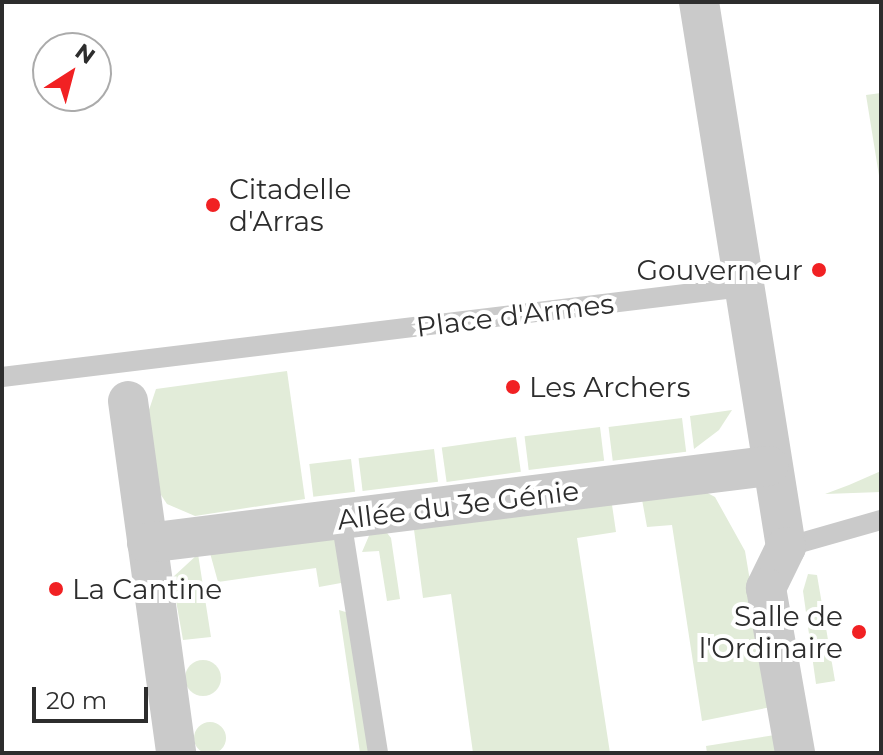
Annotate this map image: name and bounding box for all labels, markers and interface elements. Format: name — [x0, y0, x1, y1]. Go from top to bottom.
north arrow — [32, 32, 112, 112]
text: N — [70, 38, 100, 70]
place label: Citadelle d'Arras — [229, 172, 351, 238]
marker: Citadelle d'Arras — [204, 196, 222, 214]
place label: Gouverneur — [636, 253, 803, 287]
marker: Gouverneur — [810, 261, 828, 279]
street label: Place d'Armes — [414, 286, 616, 344]
place label: Les Archers — [529, 370, 690, 404]
marker: Les Archers — [504, 378, 522, 396]
street label: Allée du 3e Génie — [335, 473, 581, 537]
place label: La Cantine — [72, 572, 222, 606]
marker: La Cantine — [47, 580, 65, 598]
place label: Salle de l'Ordinaire — [699, 599, 843, 665]
marker: Salle de l'Ordinaire — [850, 623, 868, 641]
scale bar — [36, 671, 152, 721]
text: 20 m — [46, 686, 107, 715]

